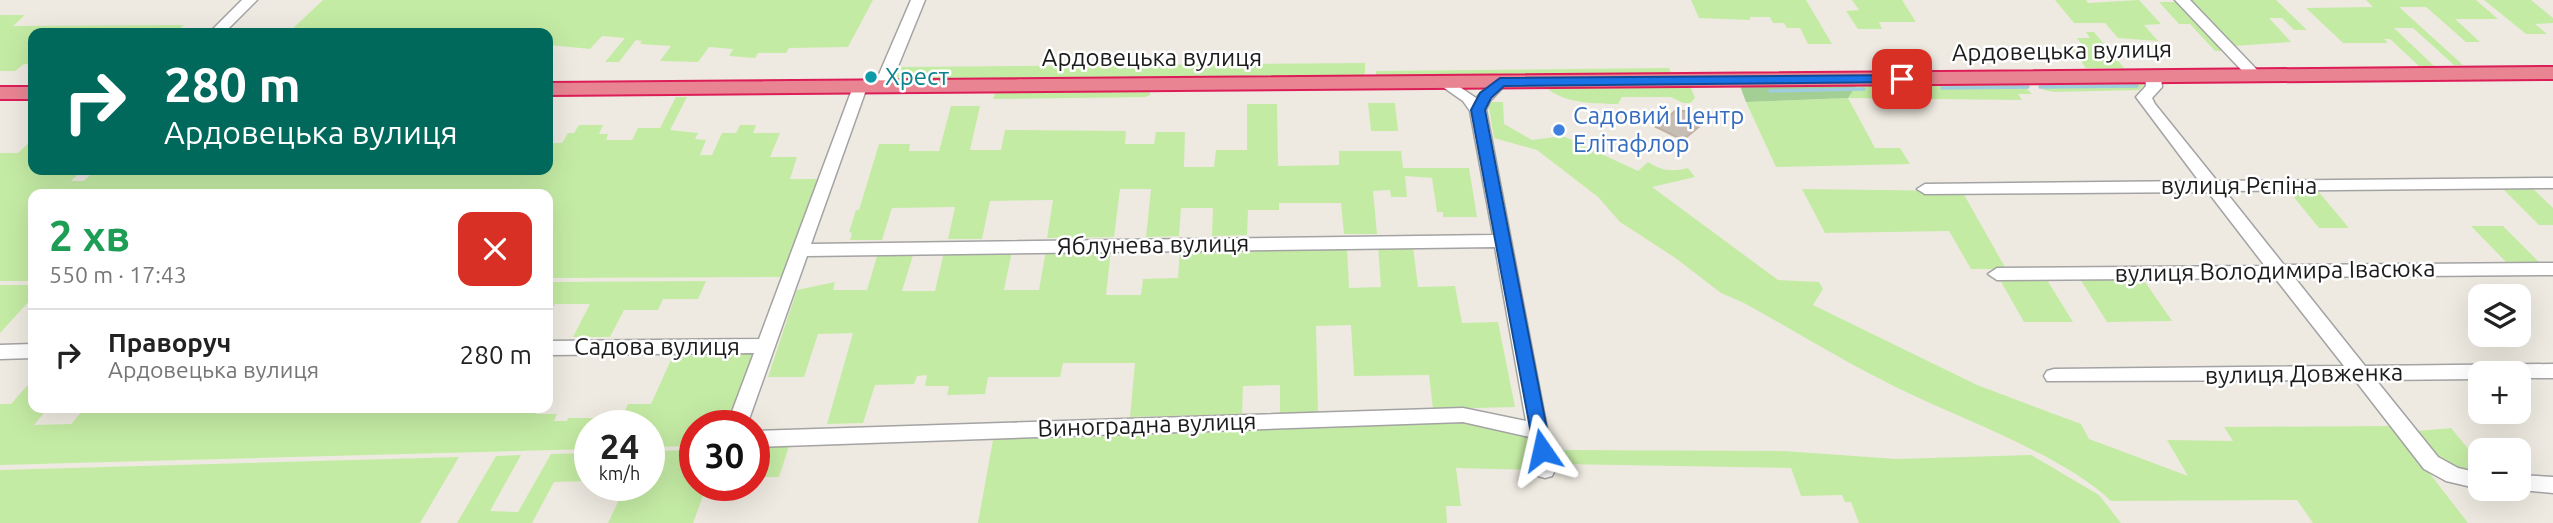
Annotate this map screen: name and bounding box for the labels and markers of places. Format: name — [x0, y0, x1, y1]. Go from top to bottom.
pin — [1872, 49, 1932, 109]
place label: Хрест — [885, 63, 950, 90]
marker: Хрест — [863, 69, 879, 85]
place label: Садовий Центр Елітафлор — [1573, 102, 1744, 157]
marker: Садовий Центр Елітафлор — [1551, 122, 1567, 138]

